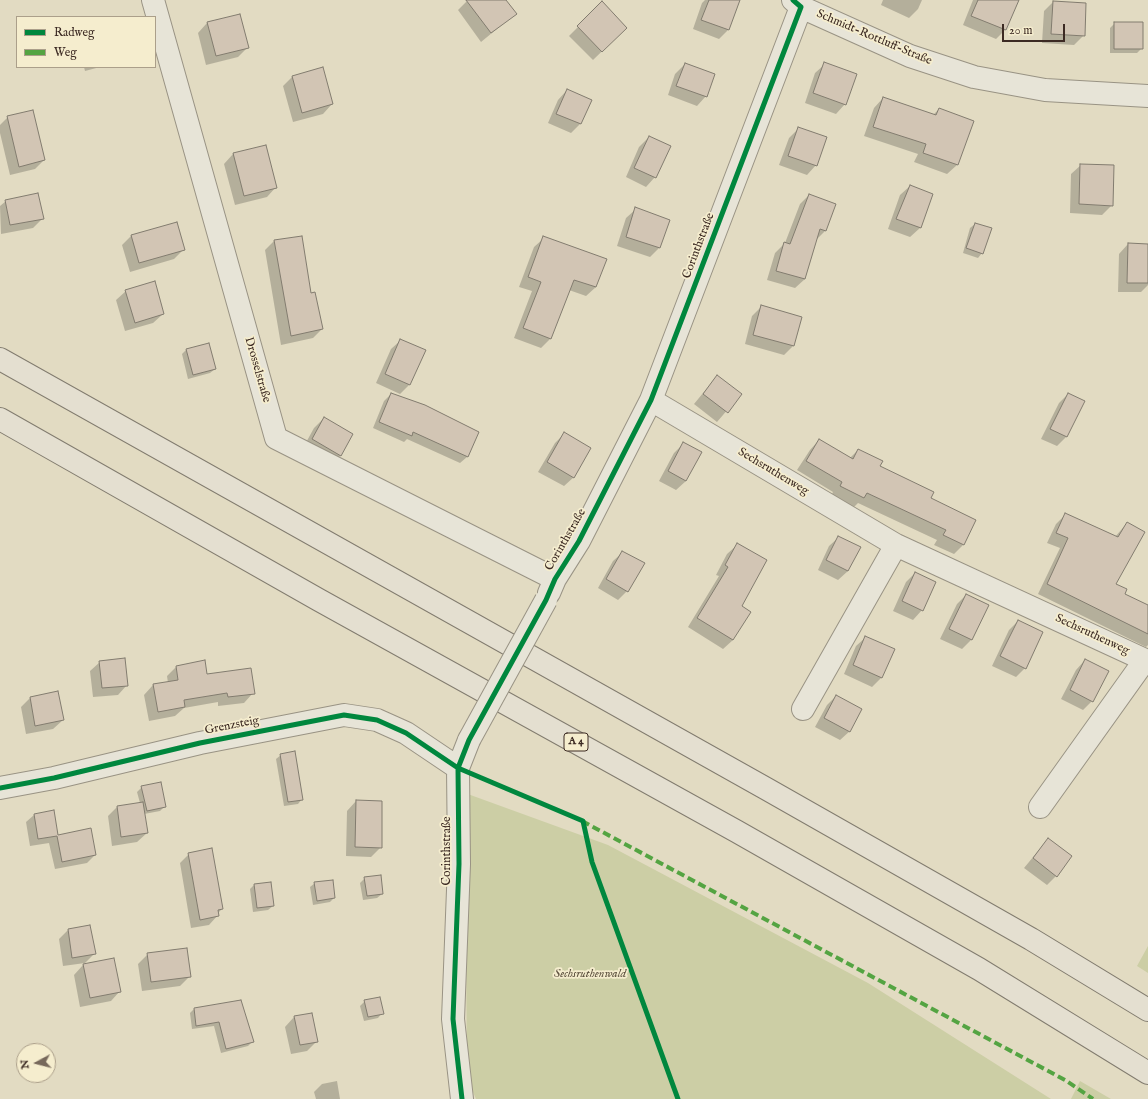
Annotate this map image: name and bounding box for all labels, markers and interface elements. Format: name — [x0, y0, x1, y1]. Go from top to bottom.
street label: Schmidt-Rottluff-Straße — [814, 7, 934, 69]
legend — [16, 16, 156, 68]
scale bar — [1004, 16, 1067, 42]
text: 20 m — [1009, 23, 1032, 38]
text: Radweg — [54, 25, 94, 40]
text: Weg — [54, 45, 77, 60]
street label: Corinthstraße — [680, 211, 718, 281]
street label: Drosselstraße — [241, 336, 273, 404]
street label: Sechsruthenweg — [735, 445, 811, 499]
street label: Corinthstraße — [542, 506, 590, 574]
street label: Sechsruthenweg — [1053, 612, 1131, 658]
street label: Grenzsteig — [204, 714, 260, 738]
road number: A 4 — [564, 733, 588, 751]
street label: Corinthstraße — [441, 816, 455, 886]
park label: Sechsruthenwald — [554, 968, 626, 982]
north arrow — [16, 1043, 56, 1083]
text: N — [18, 1059, 33, 1070]

